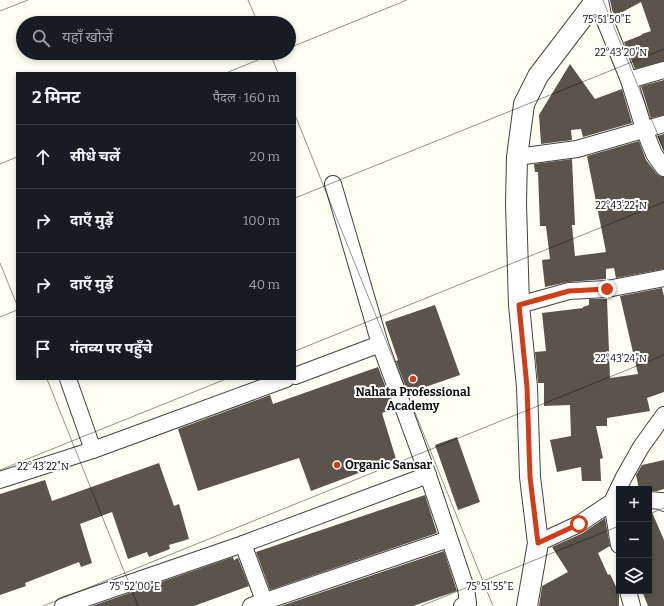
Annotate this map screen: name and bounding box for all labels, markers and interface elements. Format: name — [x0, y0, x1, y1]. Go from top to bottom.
text: 75°51'50"E — [583, 14, 631, 26]
search box — [16, 16, 296, 60]
icon: search — [30, 27, 52, 49]
text: यहाँ खोजें — [62, 28, 113, 46]
text: 22°43'20"N — [595, 47, 647, 59]
text: 2 मिनट — [32, 87, 80, 108]
text: पैदल · 160 m — [213, 90, 280, 105]
icon: ahead — [32, 146, 54, 168]
text: सीधे चलें — [70, 147, 120, 165]
text: 20 m — [250, 149, 280, 164]
text: 22°43'22"N — [595, 200, 647, 212]
icon: right — [32, 210, 54, 232]
text: दाएँ मुड़ें — [70, 211, 113, 229]
text: 100 m — [243, 213, 280, 228]
icon: right — [32, 274, 54, 296]
text: दाएँ मुड़ें — [70, 275, 113, 293]
text: 40 m — [249, 277, 280, 292]
route end — [598, 280, 616, 298]
icon: arrive — [32, 338, 54, 360]
text: गंतव्य पर पहुँचे — [70, 339, 153, 357]
text: 22°43'24"N — [595, 353, 647, 365]
marker: Nahata Professional Academy — [408, 374, 418, 384]
place label: Nahata Professional Academy — [355, 385, 471, 413]
place label: Organic Sansar — [345, 458, 433, 472]
marker: Organic Sansar — [332, 460, 342, 470]
text: 22°43'22"N — [17, 461, 69, 473]
map controls — [616, 486, 652, 594]
button: + — [616, 486, 652, 522]
route start — [570, 515, 588, 533]
button: − — [616, 522, 652, 558]
button: layers — [616, 558, 652, 594]
text: 75°52'00"E — [110, 581, 160, 593]
text: 75°51'55"E — [467, 581, 513, 593]

